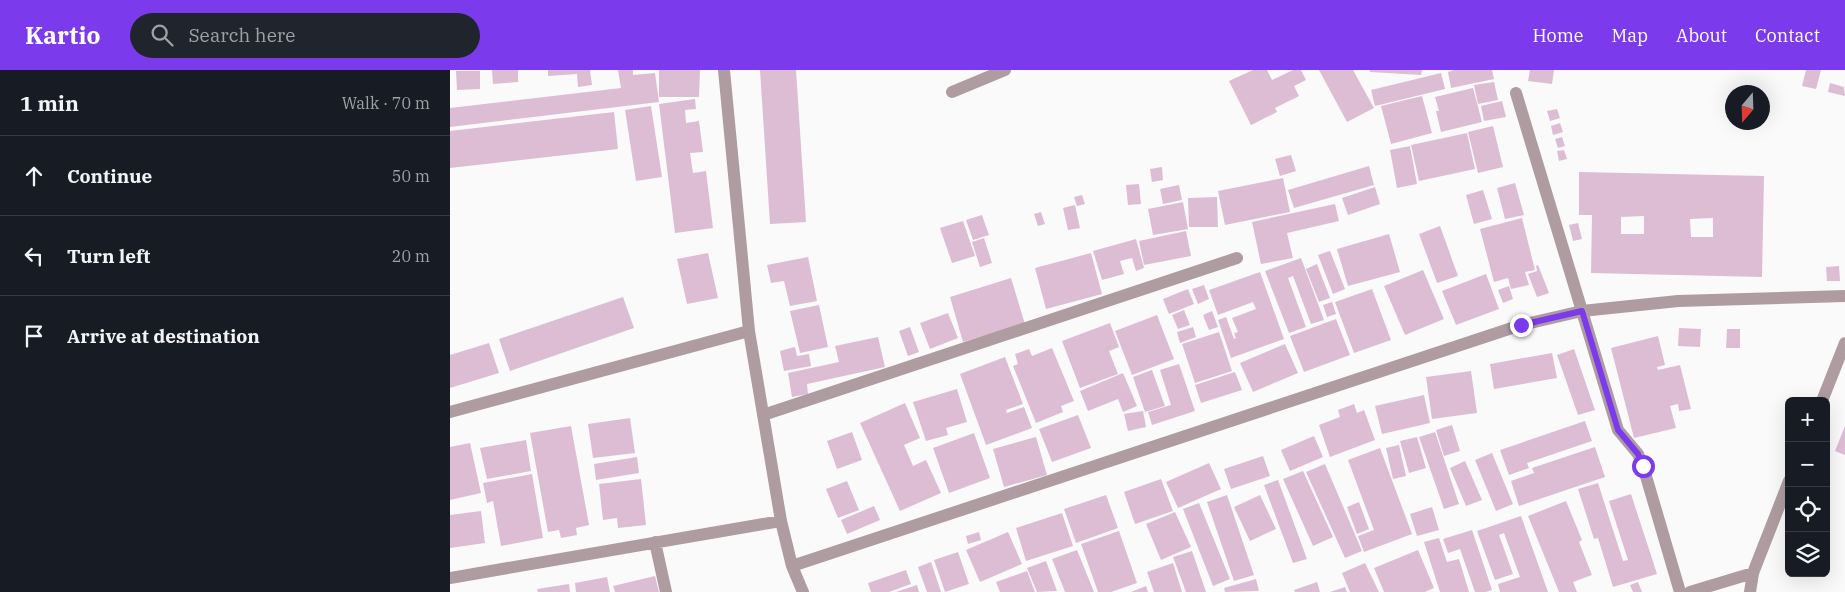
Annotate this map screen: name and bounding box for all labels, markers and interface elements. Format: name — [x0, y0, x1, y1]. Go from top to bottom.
search box — [130, 13, 480, 58]
text: Kartio — [25, 19, 100, 51]
icon: search — [148, 21, 176, 49]
text: Search here — [188, 23, 295, 47]
text: Home — [1532, 24, 1584, 47]
text: Map — [1612, 24, 1648, 47]
text: About — [1676, 24, 1727, 47]
text: Contact — [1755, 24, 1820, 47]
north arrow — [1725, 85, 1770, 130]
text: 1 min — [20, 89, 79, 117]
text: Walk · 70 m — [342, 93, 430, 113]
icon: ahead — [20, 162, 48, 190]
text: Continue — [67, 164, 152, 188]
text: 50 m — [392, 166, 430, 186]
icon: left — [20, 242, 48, 270]
text: Turn left — [67, 244, 150, 268]
text: 20 m — [392, 246, 430, 266]
route end — [1510, 314, 1533, 337]
icon: arrive — [20, 322, 48, 350]
text: Arrive at destination — [67, 324, 260, 348]
map controls — [1785, 397, 1830, 577]
button: + — [1785, 397, 1830, 442]
button: − — [1785, 442, 1830, 487]
route start — [1632, 455, 1655, 478]
button: locate — [1785, 487, 1830, 532]
button: layers — [1785, 532, 1830, 577]

